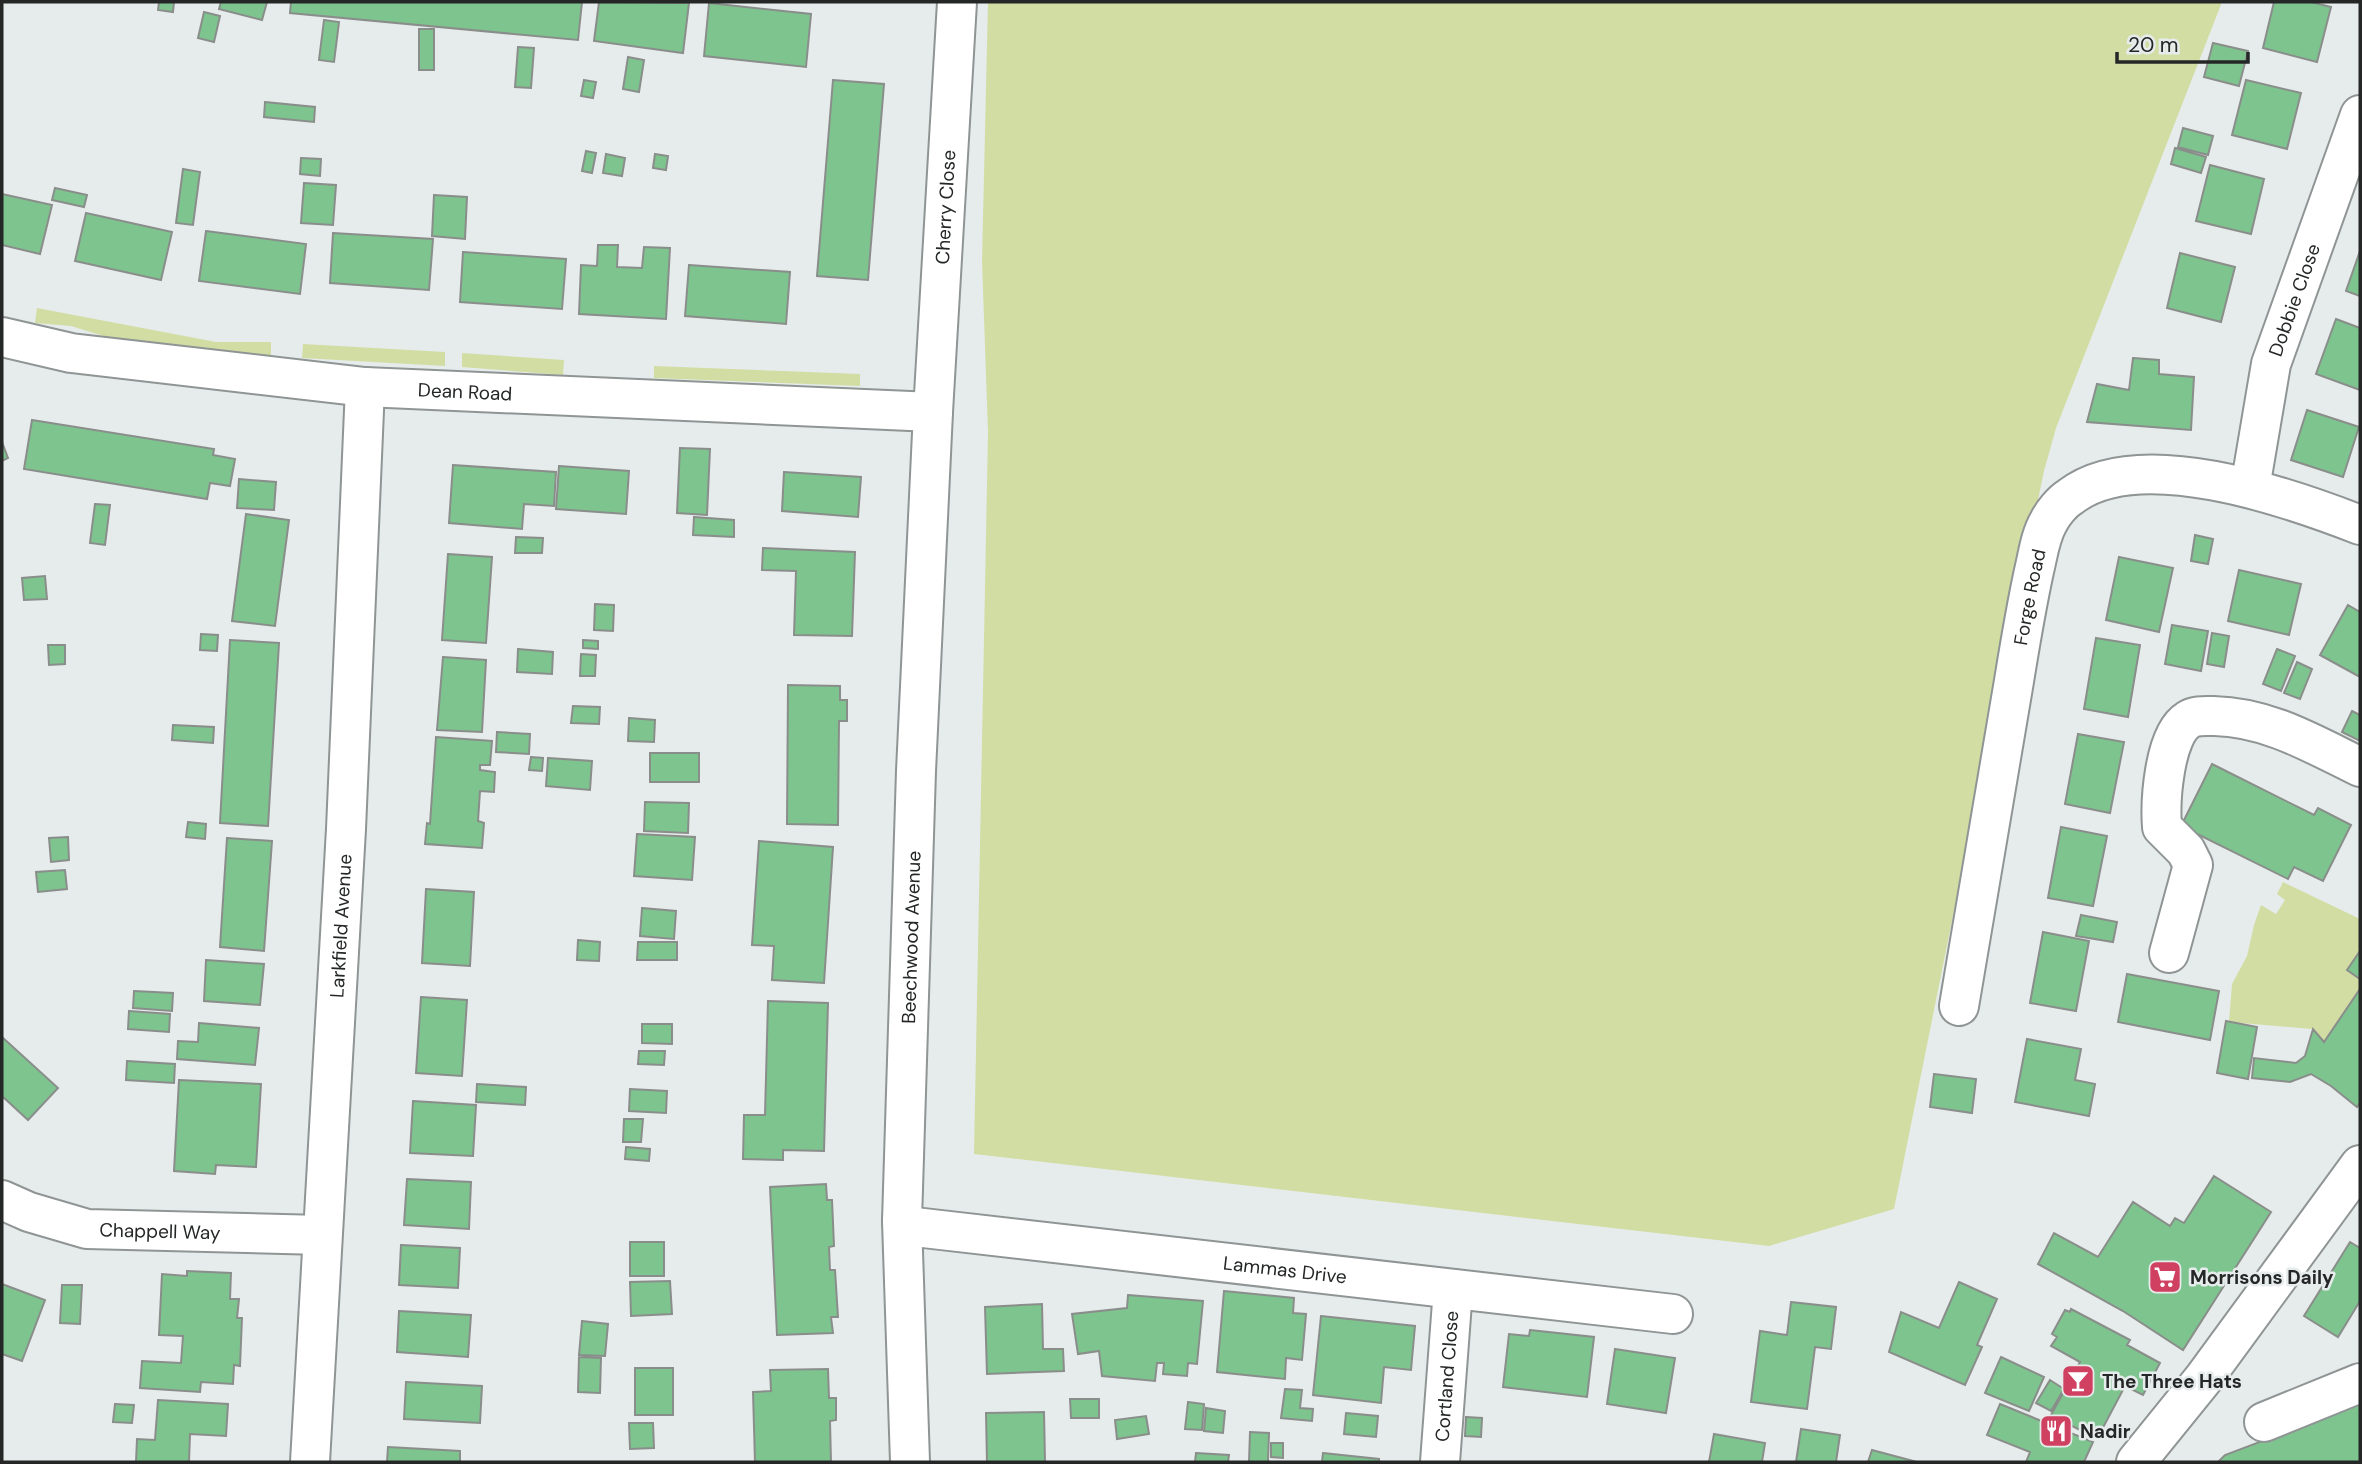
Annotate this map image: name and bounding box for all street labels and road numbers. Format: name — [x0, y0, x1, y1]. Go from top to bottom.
street label: Cherry Close — [930, 149, 961, 265]
street label: Dobbie Close — [2263, 240, 2326, 360]
street label: Dean Road — [417, 377, 513, 406]
street label: Forge Road — [2008, 547, 2051, 647]
street label: Beechwood Avenue — [896, 850, 927, 1024]
street label: Larkfield Avenue — [324, 853, 358, 999]
street label: Chappell Way — [99, 1217, 221, 1245]
street label: Lammas Drive — [1222, 1250, 1348, 1289]
street label: Cortland Close — [1430, 1310, 1464, 1443]

